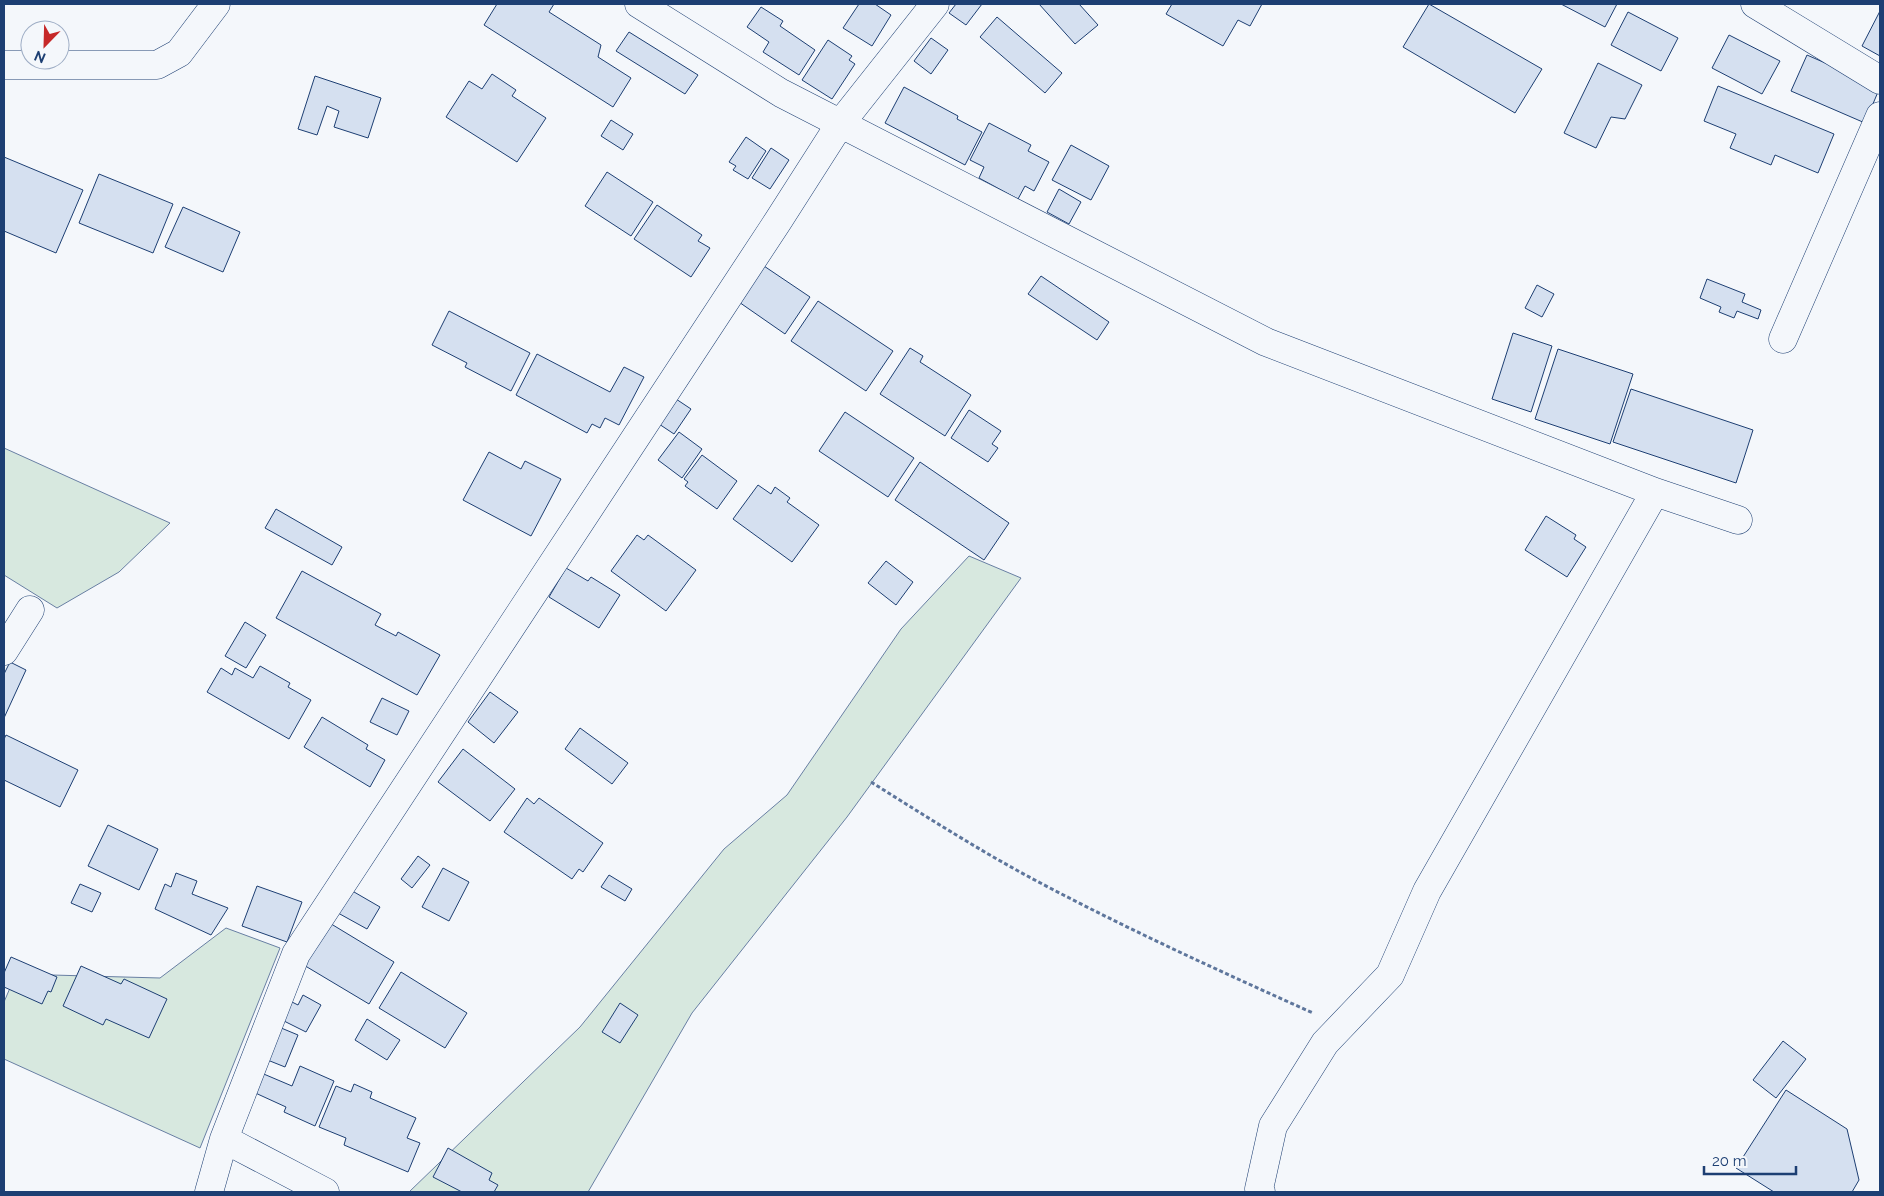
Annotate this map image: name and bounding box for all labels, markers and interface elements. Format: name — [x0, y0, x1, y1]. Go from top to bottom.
north arrow — [20, 20, 70, 70]
text: N — [32, 48, 48, 66]
scale bar — [1704, 1144, 1796, 1176]
text: 20 m — [1712, 1152, 1747, 1170]

